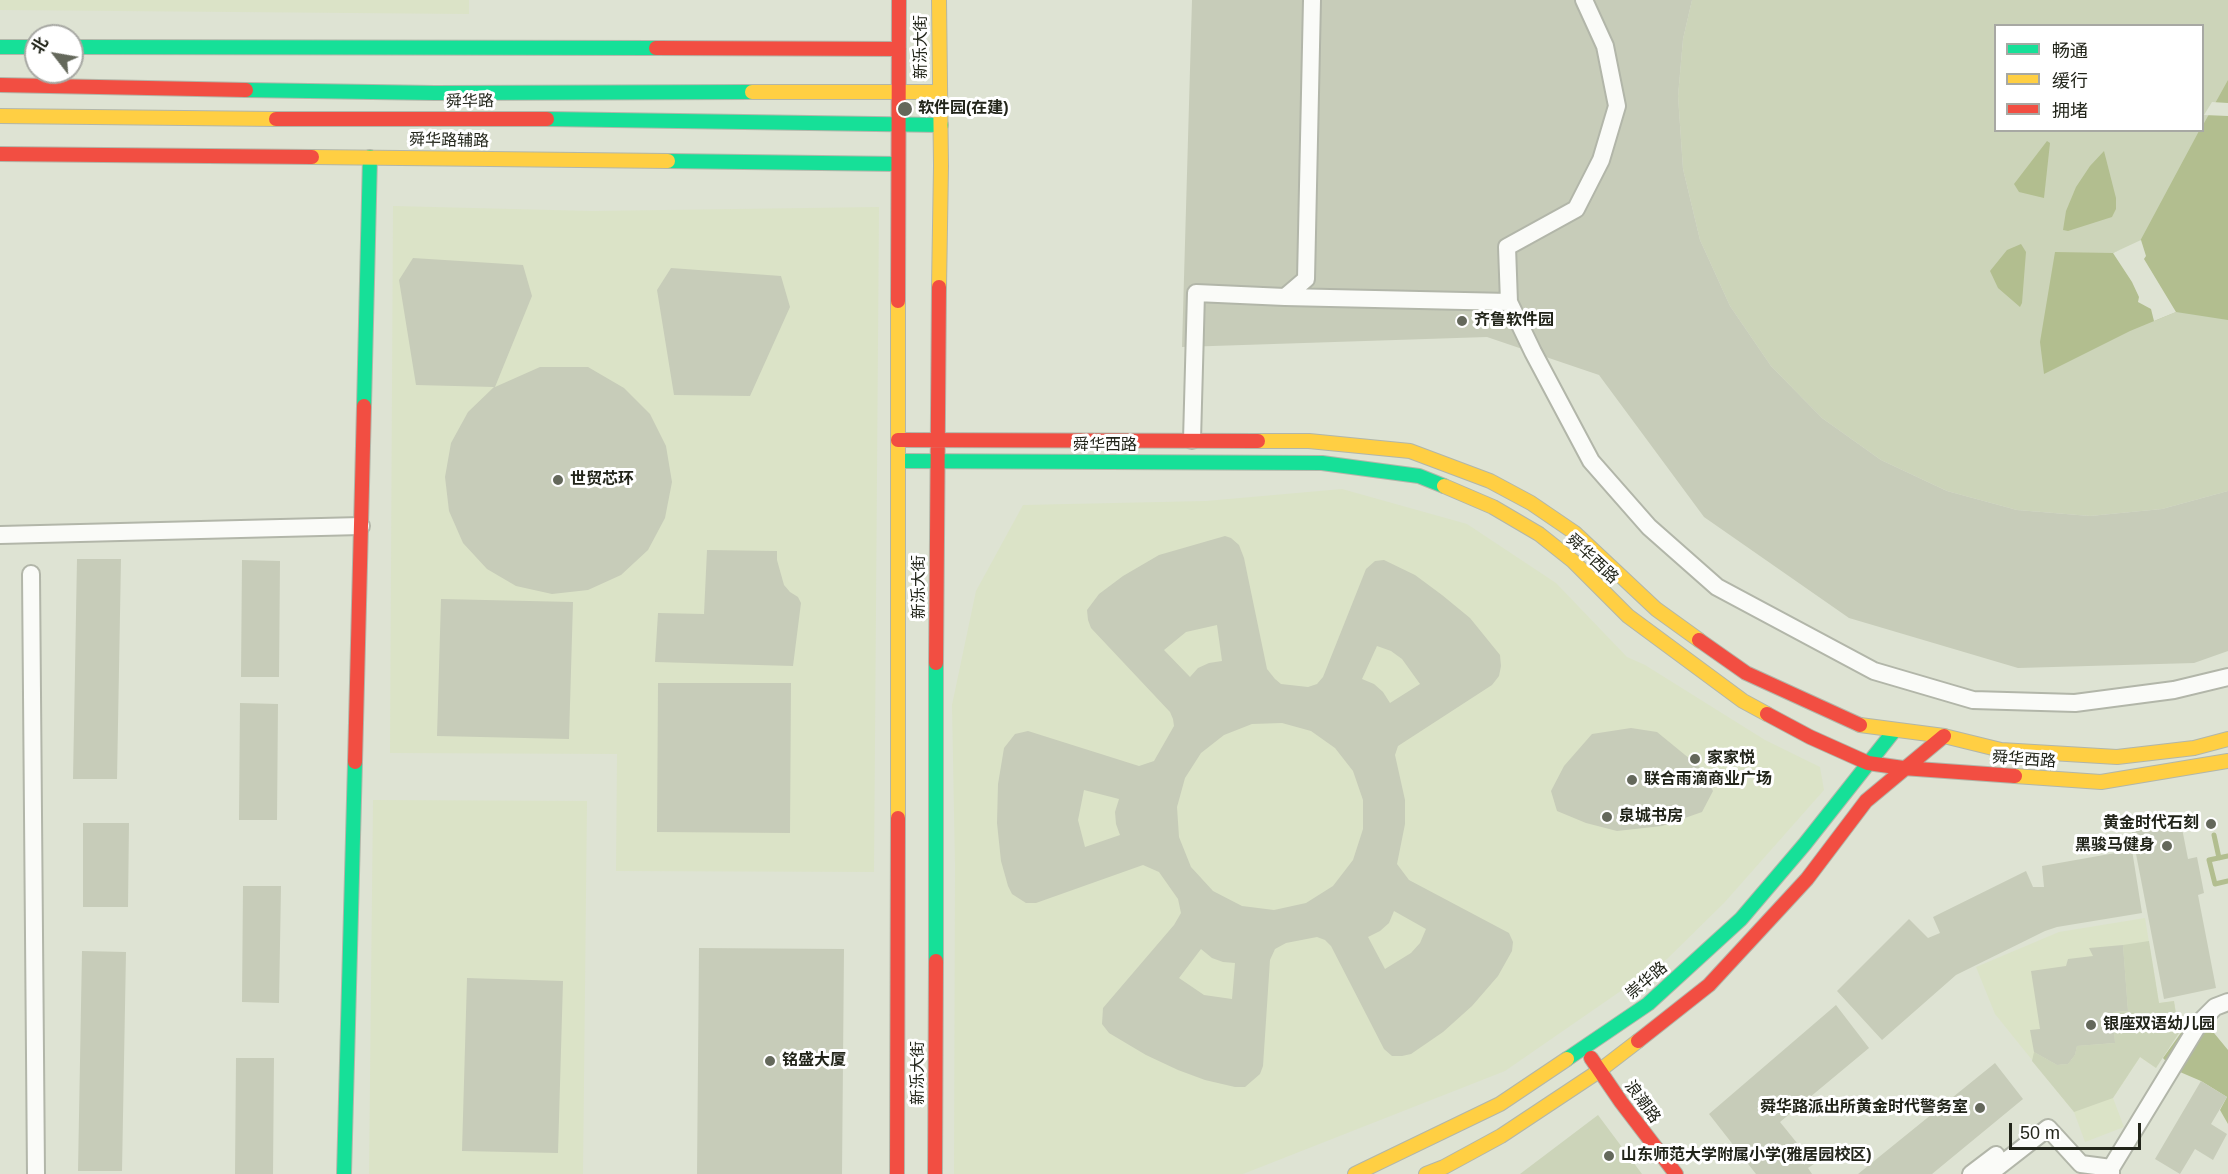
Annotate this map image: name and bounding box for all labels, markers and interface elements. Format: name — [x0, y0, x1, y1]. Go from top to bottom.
street label: 新泺大街 — [912, 15, 932, 79]
north arrow — [24, 24, 84, 84]
legend — [1994, 24, 2204, 132]
text: 北 — [28, 34, 51, 57]
text: 畅通 — [2052, 41, 2088, 61]
text: 缓行 — [2052, 71, 2088, 91]
street label: 舜华路 — [446, 92, 494, 112]
place label: 软件园(在建) — [918, 99, 1009, 119]
marker: 软件园(在建) — [896, 100, 914, 118]
text: 拥堵 — [2052, 101, 2088, 121]
street label: 舜华路辅路 — [409, 131, 489, 151]
place label: 齐鲁软件园 — [1474, 311, 1554, 331]
marker: 齐鲁软件园 — [1455, 314, 1469, 328]
street label: 舜华西路 — [1073, 436, 1137, 456]
place label: 世贸芯环 — [570, 470, 634, 490]
marker: 世贸芯环 — [551, 473, 565, 487]
street label: 舜华西路 — [1562, 530, 1622, 588]
street label: 新泺大街 — [910, 555, 930, 619]
street label: 舜华西路 — [1991, 748, 2057, 772]
place label: 家家悦 — [1707, 749, 1755, 769]
marker: 家家悦 — [1688, 752, 1702, 766]
place label: 联合雨滴商业广场 — [1644, 770, 1772, 790]
marker: 联合雨滴商业广场 — [1625, 773, 1639, 787]
place label: 泉城书房 — [1619, 807, 1683, 827]
marker: 泉城书房 — [1600, 810, 1614, 824]
place label: 黄金时代石刻 — [2103, 814, 2199, 834]
marker: 黄金时代石刻 — [2204, 817, 2218, 831]
place label: 黑骏马健身 — [2075, 836, 2155, 856]
marker: 黑骏马健身 — [2160, 839, 2174, 853]
street label: 崇华路 — [1622, 958, 1672, 1004]
place label: 银座双语幼儿园 — [2103, 1015, 2215, 1035]
marker: 银座双语幼儿园 — [2084, 1018, 2098, 1032]
street label: 新泺大街 — [909, 1041, 929, 1105]
place label: 铭盛大厦 — [782, 1051, 846, 1071]
marker: 铭盛大厦 — [763, 1054, 777, 1068]
street label: 浪潮路 — [1620, 1077, 1664, 1127]
place label: 舜华路派出所黄金时代警务室 — [1760, 1098, 1968, 1118]
marker: 舜华路派出所黄金时代警务室 — [1973, 1101, 1987, 1115]
scale bar — [2012, 1111, 2144, 1149]
text: 50 m — [2020, 1123, 2060, 1143]
place label: 山东师范大学附属小学(雅居园校区) — [1621, 1146, 1872, 1166]
marker: 山东师范大学附属小学(雅居园校区) — [1602, 1149, 1616, 1163]

